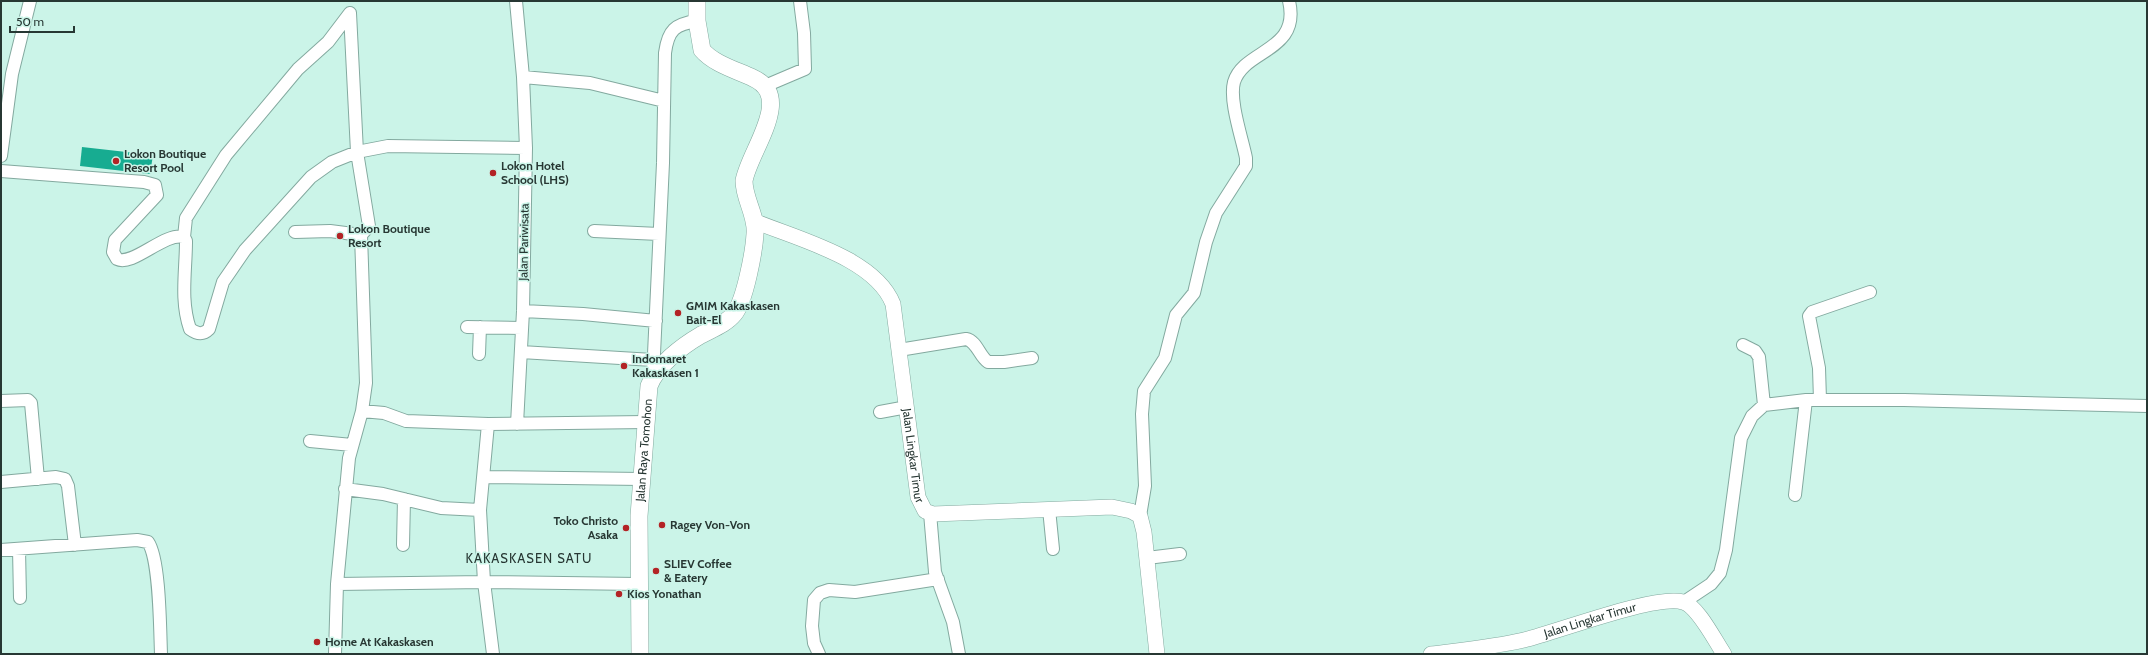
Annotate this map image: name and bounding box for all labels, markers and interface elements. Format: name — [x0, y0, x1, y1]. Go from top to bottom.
scale bar — [10, 8, 74, 34]
text: 50 m — [16, 14, 44, 29]
place label: Lokon Boutique Resort Pool — [124, 146, 206, 175]
marker: Lokon Boutique Resort Pool — [111, 156, 121, 166]
place label: Lokon Hotel School (LHS) — [501, 158, 569, 187]
marker: Lokon Hotel School (LHS) — [488, 168, 498, 178]
street label: Jalan Pariwisata — [515, 203, 532, 282]
place label: Lokon Boutique Resort — [348, 221, 430, 250]
marker: Lokon Boutique Resort — [335, 231, 345, 241]
place label: GMIM Kakaskasen Bait-El — [686, 298, 780, 327]
marker: GMIM Kakaskasen Bait-El — [673, 308, 683, 318]
place label: Indomaret Kakaskasen 1 — [632, 351, 699, 380]
marker: Indomaret Kakaskasen 1 — [619, 361, 629, 371]
street label: Jalan Raya Tomohon — [632, 398, 655, 503]
street label: Jalan Lingkar Timur — [899, 406, 928, 506]
place label: Toko Christo Asaka — [553, 513, 618, 542]
place label: Ragey Von-Von — [670, 517, 750, 532]
marker: Ragey Von-Von — [657, 520, 667, 530]
marker: Toko Christo Asaka — [621, 523, 631, 533]
district label: KAKASKASEN SATU — [466, 550, 592, 566]
place label: SLIEV Coffee & Eatery — [664, 556, 732, 585]
marker: SLIEV Coffee & Eatery — [651, 566, 661, 576]
place label: Kios Yonathan — [627, 586, 701, 601]
marker: Kios Yonathan — [614, 589, 624, 599]
street label: Jalan Lingkar Timur — [1541, 599, 1638, 641]
place label: Home At Kakaskasen — [325, 634, 434, 649]
marker: Home At Kakaskasen — [312, 637, 322, 647]

